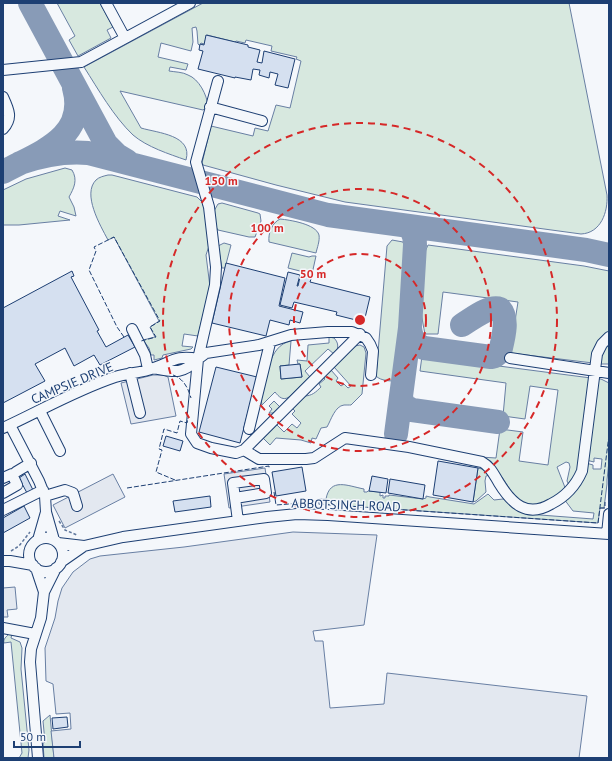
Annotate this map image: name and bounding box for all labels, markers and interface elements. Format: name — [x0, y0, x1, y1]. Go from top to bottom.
text: 150 m — [204, 173, 238, 188]
text: 100 m — [250, 220, 284, 235]
text: 50 m — [300, 266, 326, 281]
centre of rings — [353, 313, 367, 327]
street label: CAMPSIE DRIVE — [28, 358, 116, 408]
street label: ABBOTSINCH ROAD — [291, 495, 401, 515]
scale bar — [14, 723, 80, 749]
text: 50 m — [20, 729, 46, 744]

